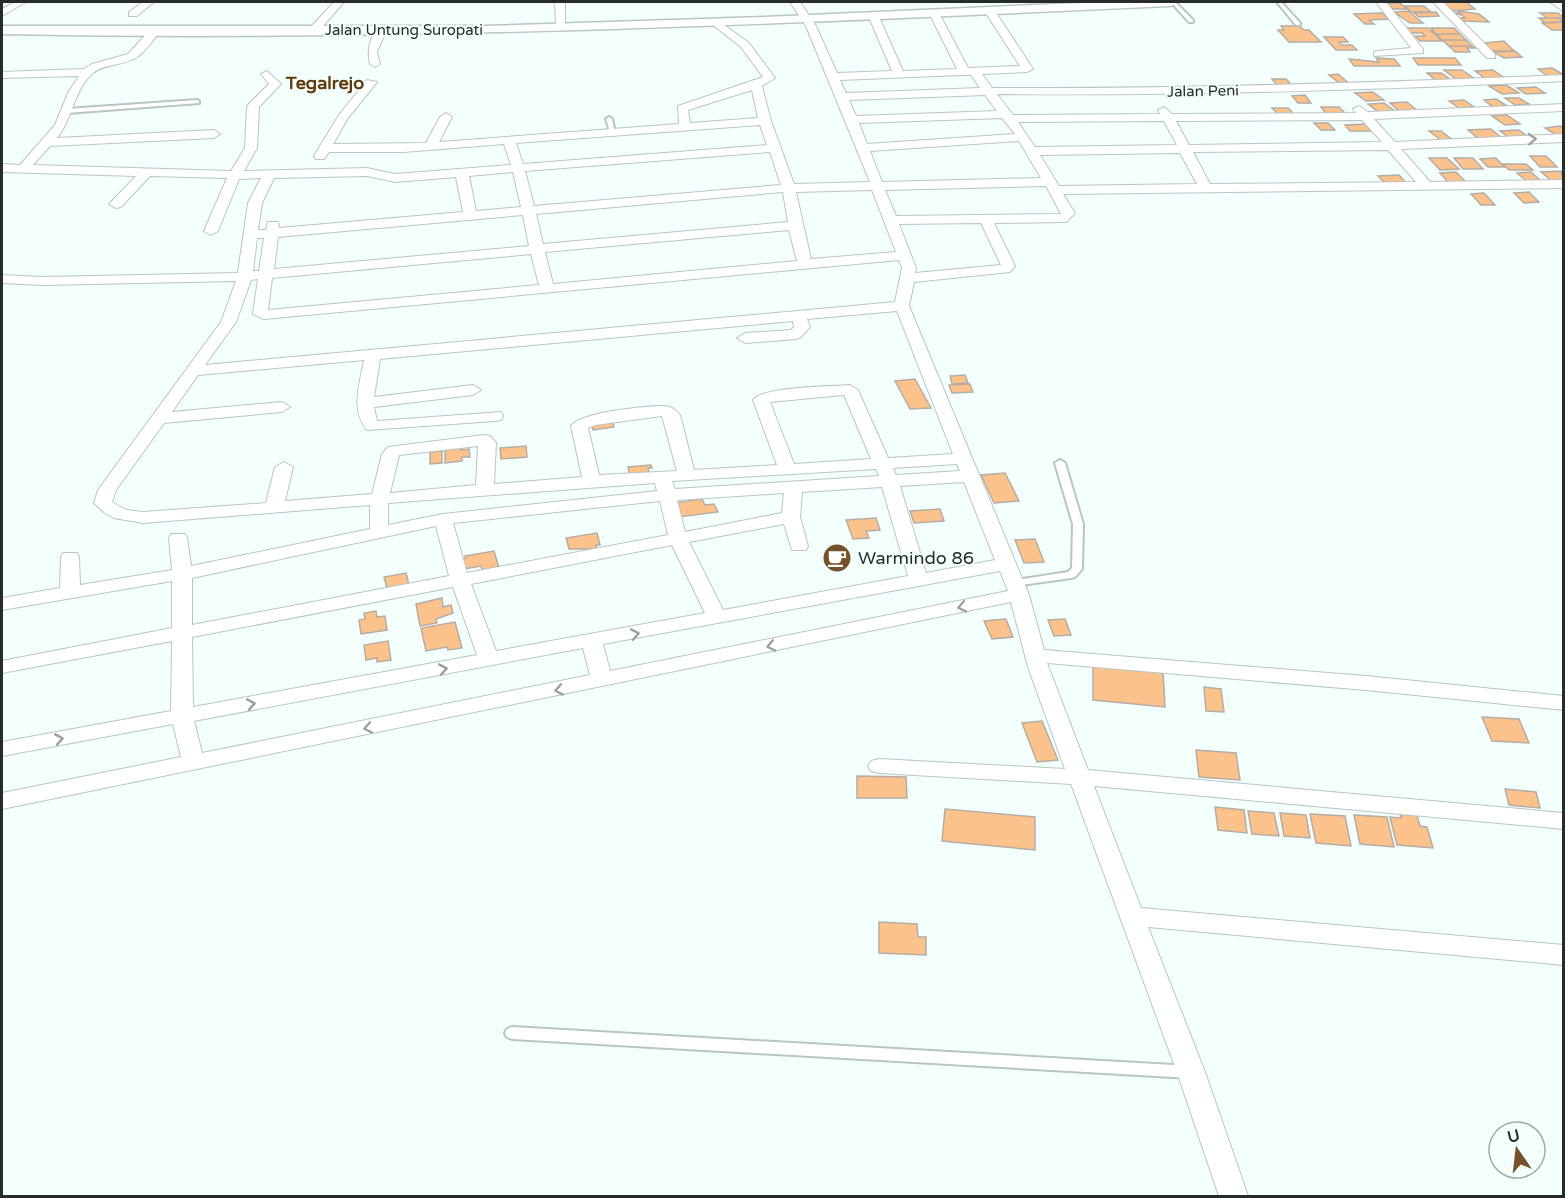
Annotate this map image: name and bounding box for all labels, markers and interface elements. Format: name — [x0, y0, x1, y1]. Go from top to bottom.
street label: Jalan Untung Suropati — [325, 21, 483, 39]
district label: Tegalrejo — [285, 72, 364, 94]
street label: Jalan Peni — [1167, 81, 1239, 101]
one-way arrow — [1528, 133, 1537, 146]
cafe icon: Warmindo 86 — [821, 542, 853, 574]
place label: Warmindo 86 — [858, 547, 974, 569]
one-way arrow — [957, 600, 967, 613]
one-way arrow — [629, 628, 639, 641]
one-way arrow — [766, 639, 776, 652]
one-way arrow — [437, 663, 447, 676]
one-way arrow — [555, 683, 565, 696]
one-way arrow — [246, 698, 256, 711]
one-way arrow — [363, 721, 373, 734]
one-way arrow — [54, 733, 64, 746]
north arrow — [1487, 1120, 1547, 1180]
text: U — [1505, 1125, 1522, 1148]

